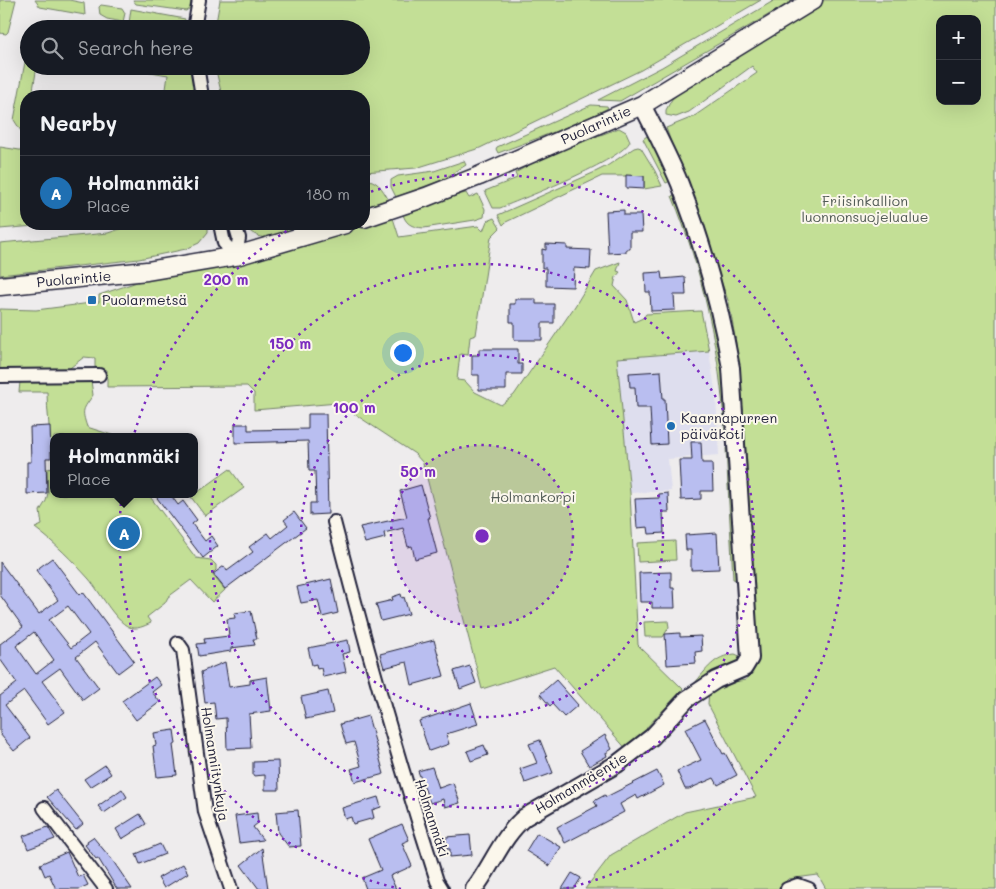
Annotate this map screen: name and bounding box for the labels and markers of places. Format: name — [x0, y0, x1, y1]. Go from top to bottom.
place label: Puolarmetsä — [102, 290, 187, 309]
marker: Puolarmetsä — [86, 294, 98, 306]
place label: Kaarnapurren päiväkoti — [681, 408, 777, 443]
marker: Kaarnapurren päiväkoti — [665, 420, 677, 432]
pin: A — [108, 514, 140, 552]
centre of rings — [473, 527, 491, 545]

